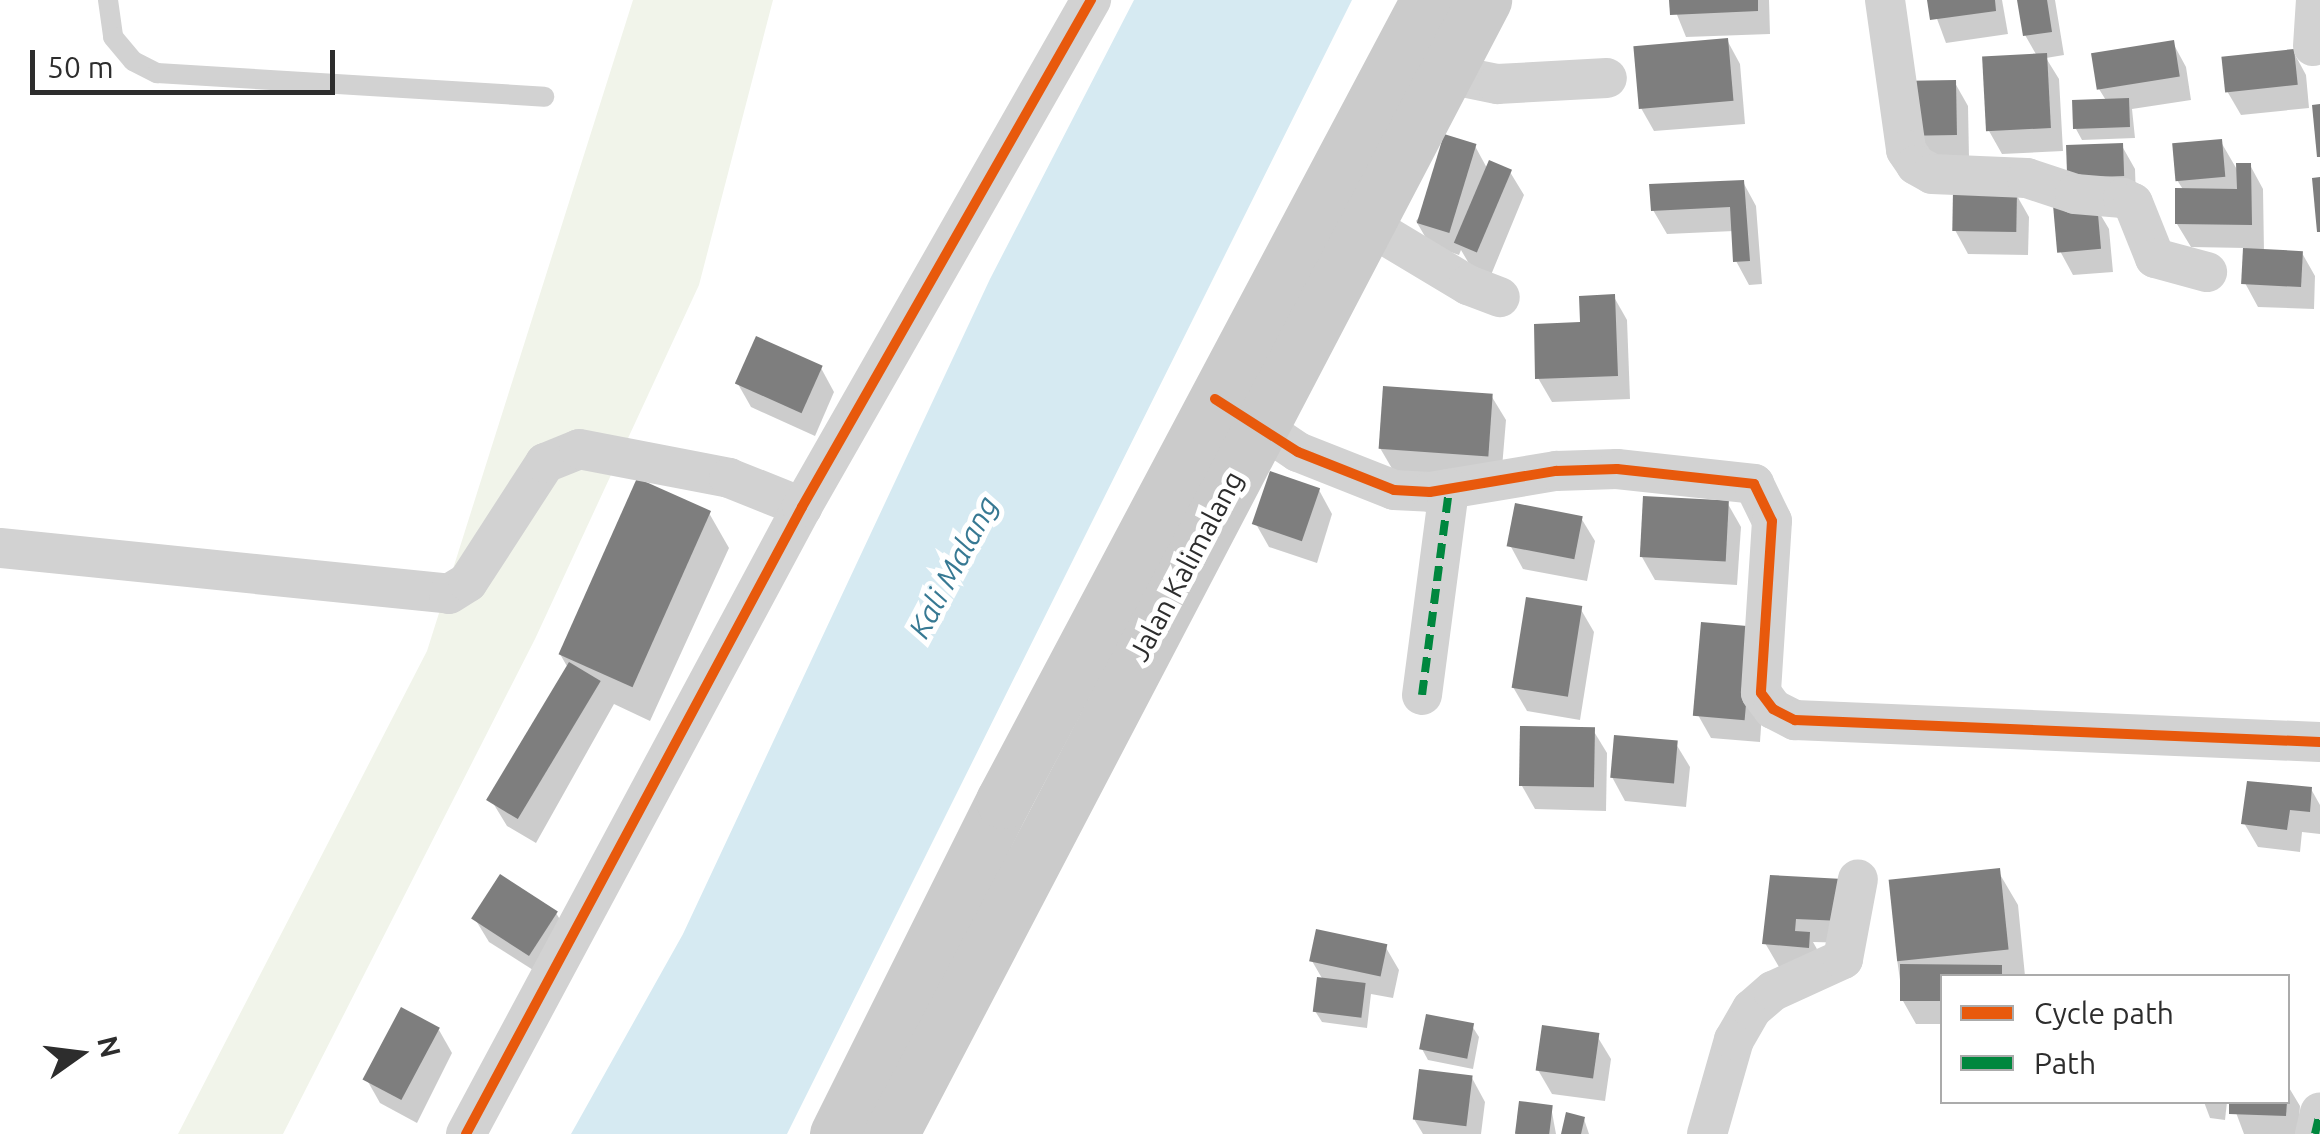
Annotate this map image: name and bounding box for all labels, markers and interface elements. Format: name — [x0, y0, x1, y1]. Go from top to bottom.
scale bar — [35, 30, 340, 92]
text: 50 m — [47, 50, 114, 84]
street label: Jalan Kalimalang — [1122, 465, 1250, 667]
water label: Kali Malang — [901, 490, 1005, 644]
legend — [1940, 974, 2290, 1104]
text: Cycle path — [2034, 996, 2174, 1030]
north arrow — [30, 1004, 130, 1104]
text: N — [92, 1033, 127, 1060]
text: Path — [2034, 1046, 2096, 1080]

